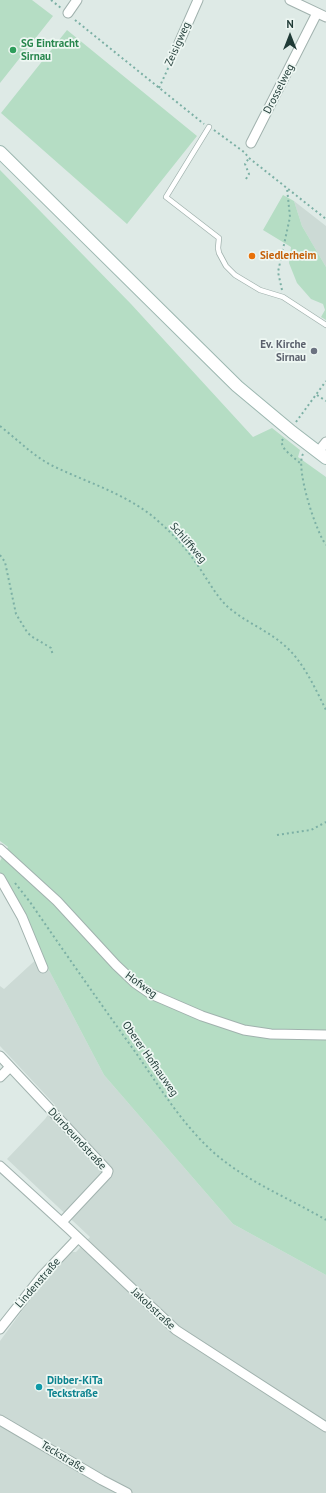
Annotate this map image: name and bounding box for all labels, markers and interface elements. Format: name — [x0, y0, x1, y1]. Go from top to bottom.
north arrow — [270, 16, 310, 56]
text: N — [286, 17, 294, 31]
street label: Zeisigweg — [162, 20, 194, 68]
place label: SG Eintracht Sirnau — [21, 37, 79, 63]
marker: SG Eintracht Sirnau — [8, 45, 18, 55]
street label: Drosselweg — [261, 62, 297, 116]
place label: Siedlerheim — [260, 249, 316, 263]
marker: Siedlerheim — [247, 251, 257, 261]
place label: Ev. Kirche Sirnau — [260, 338, 306, 364]
marker: Ev. Kirche Sirnau — [309, 346, 319, 356]
street label: Schliffweg — [167, 520, 209, 566]
street label: Hofweg — [123, 969, 159, 1001]
street label: Oberer Hofhauweg — [119, 1019, 181, 1099]
street label: Dürrbeundstraße — [45, 1105, 109, 1173]
street label: Lindenstraße — [13, 1255, 63, 1311]
street label: Jakobstraße — [128, 1285, 178, 1333]
place label: Dibber-KiTa Teckstraße — [47, 1374, 103, 1400]
marker: Dibber-KiTa Teckstraße — [34, 1382, 44, 1392]
street label: Teckstraße — [38, 1438, 88, 1476]

